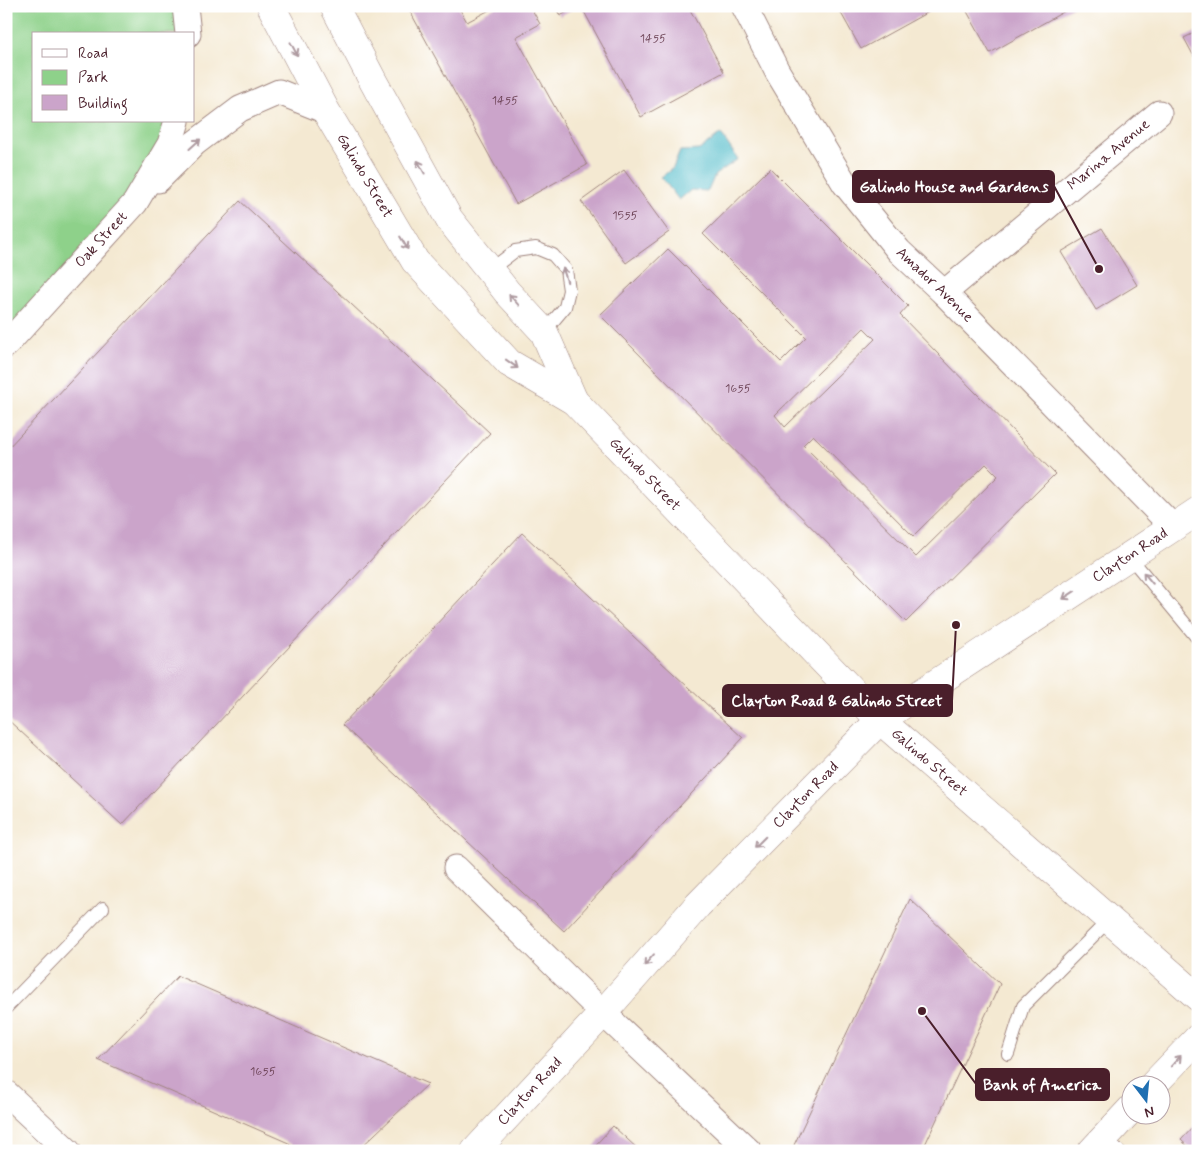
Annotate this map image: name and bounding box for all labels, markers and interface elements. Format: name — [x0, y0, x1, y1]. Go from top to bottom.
house number: 1455 — [640, 31, 666, 47]
legend — [32, 32, 195, 122]
one-way arrow — [289, 42, 299, 57]
text: Road — [78, 44, 108, 64]
text: Park — [78, 68, 108, 88]
house number: 1455 — [492, 93, 518, 109]
text: Building — [78, 94, 128, 115]
street label: Marina Avenue — [1063, 115, 1154, 195]
street label: Galindo Street — [332, 130, 397, 222]
one-way arrow — [189, 139, 202, 150]
one-way arrow — [415, 161, 425, 175]
callout: Galindo House and Gardens — [853, 171, 1054, 202]
text: Galindo House and Gardens — [860, 177, 1049, 198]
street label: Oak Street — [71, 207, 133, 272]
house number: 1555 — [612, 208, 638, 224]
one-way arrow — [400, 236, 410, 250]
street label: Amador Avenue — [891, 243, 978, 327]
one-way arrow — [560, 268, 569, 283]
one-way arrow — [508, 293, 520, 306]
one-way arrow — [505, 359, 519, 369]
house number: 1655 — [725, 381, 751, 397]
street label: Galindo Street — [605, 433, 685, 516]
street label: Clayton Road — [1089, 523, 1172, 588]
one-way arrow — [1142, 572, 1153, 585]
one-way arrow — [1063, 591, 1077, 601]
callout: Clayton Road & Galindo Street — [723, 685, 952, 716]
text: Clayton Road & Galindo Street — [731, 691, 943, 712]
street label: Galindo Street — [887, 724, 971, 801]
street label: Clayton Road — [769, 757, 843, 833]
one-way arrow — [754, 836, 766, 848]
one-way arrow — [643, 954, 655, 967]
street label: Clayton Road — [493, 1053, 567, 1130]
one-way arrow — [1170, 1055, 1182, 1068]
house number: 1655 — [250, 1064, 276, 1080]
callout: Bank of America — [976, 1069, 1109, 1100]
north arrow — [1122, 1074, 1172, 1124]
text: Bank of America — [983, 1075, 1101, 1096]
text: N — [1142, 1102, 1156, 1121]

